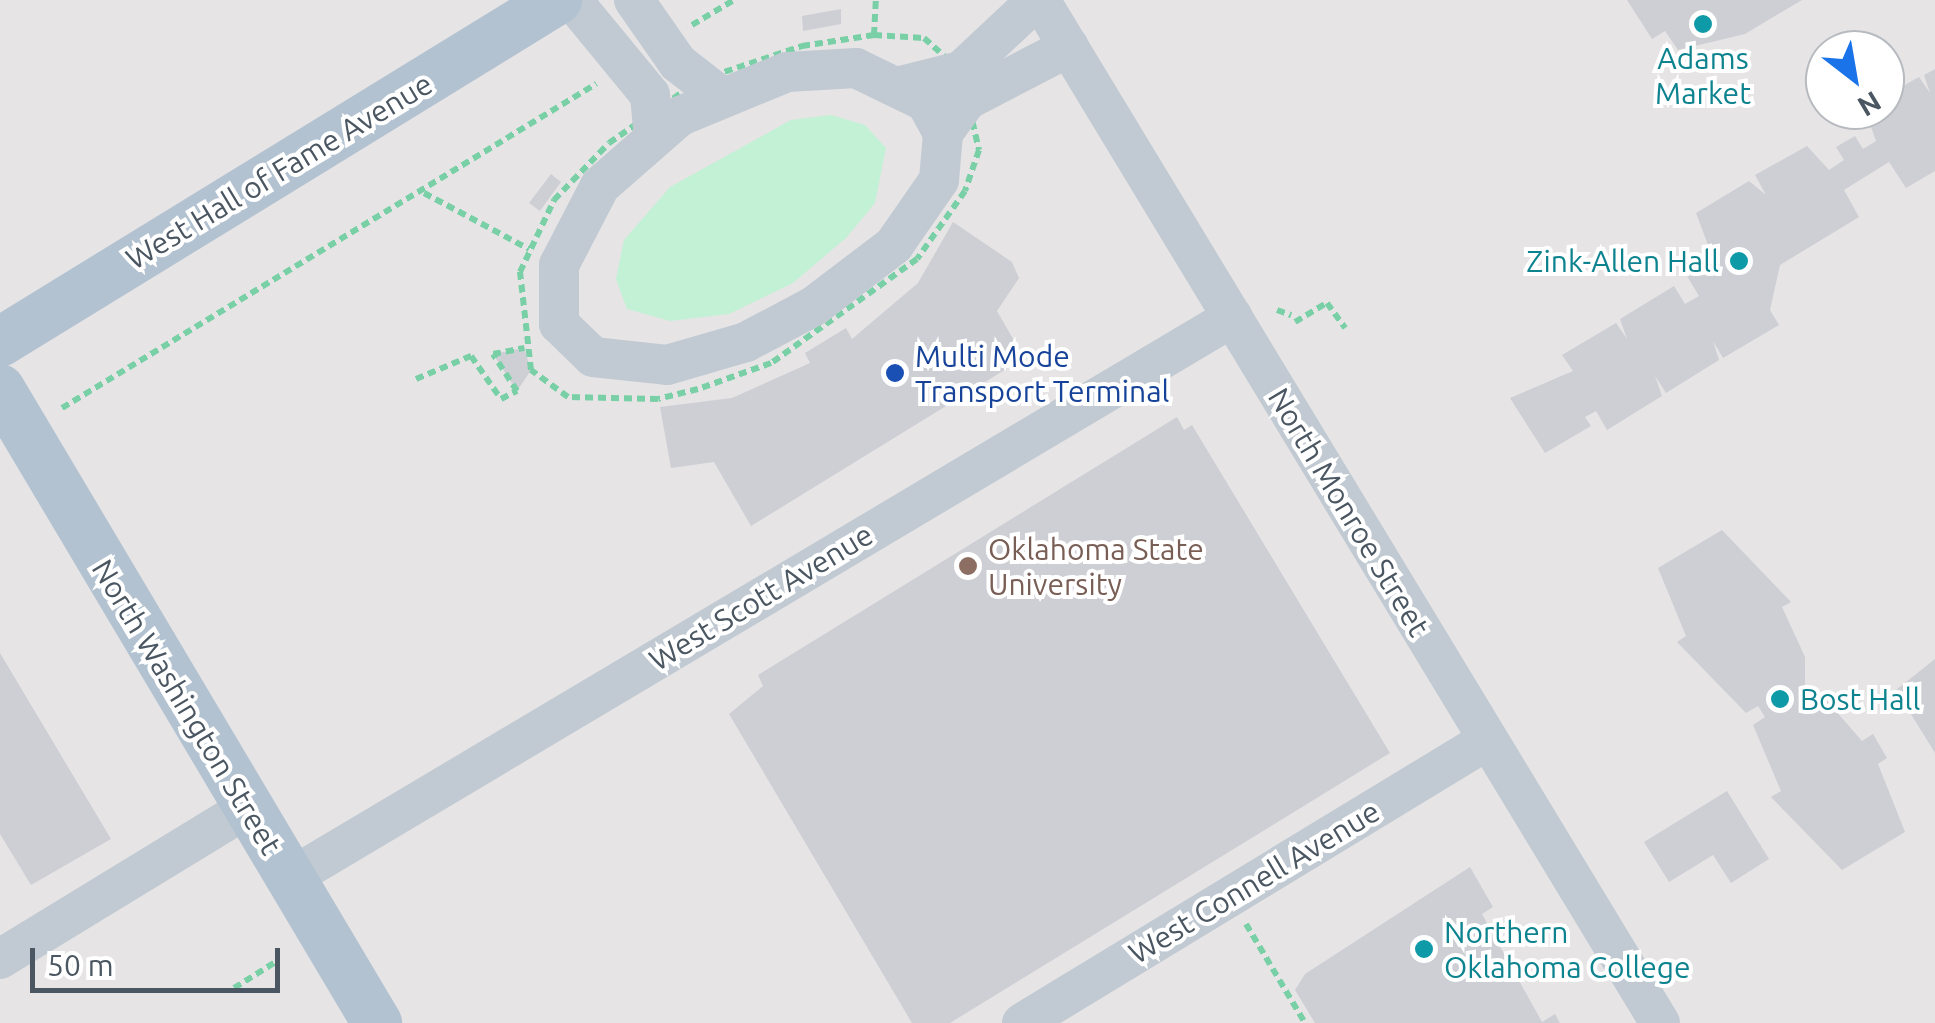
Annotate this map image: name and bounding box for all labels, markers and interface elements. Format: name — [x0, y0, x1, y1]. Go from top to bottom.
marker: Adams Market — [1692, 13, 1714, 35]
north arrow — [1805, 30, 1905, 130]
place label: Adams Market — [1655, 40, 1751, 110]
street label: West Hall of Fame Avenue — [119, 65, 439, 277]
text: N — [1853, 86, 1887, 123]
place label: Zink-Allen Hall — [1526, 243, 1719, 279]
marker: Zink-Allen Hall — [1728, 250, 1750, 272]
place label: Multi Mode Transport Terminal — [915, 338, 1169, 408]
marker: Multi Mode Transport Terminal — [884, 362, 906, 384]
street label: North Monroe Street — [1261, 381, 1437, 643]
street label: West Scott Avenue — [643, 516, 879, 678]
place label: Oklahoma State University — [988, 531, 1204, 602]
street label: North Washington Street — [85, 553, 289, 861]
marker: Oklahoma State University — [957, 555, 979, 577]
place label: Bost Hall — [1800, 681, 1920, 717]
marker: Bost Hall — [1769, 688, 1791, 710]
street label: West Connell Avenue — [1122, 793, 1386, 971]
place label: Northern Oklahoma College — [1444, 914, 1691, 984]
scale bar — [35, 928, 285, 990]
marker: Northern Oklahoma College — [1413, 938, 1435, 960]
text: 50 m — [47, 948, 114, 982]

